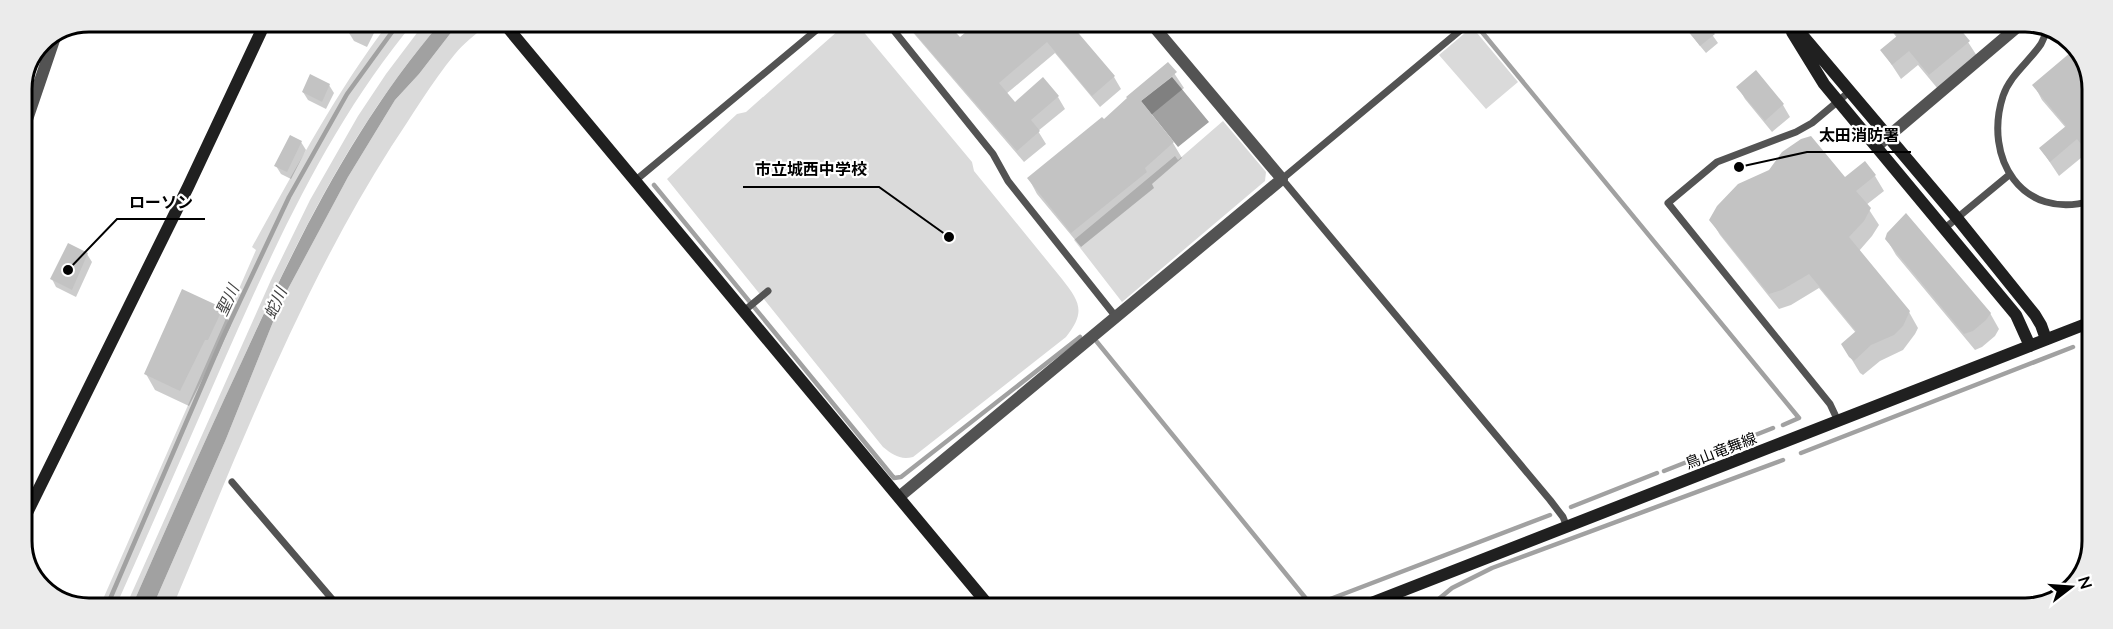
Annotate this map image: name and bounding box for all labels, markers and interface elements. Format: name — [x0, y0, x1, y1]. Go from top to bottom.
callout: 太田消防署 — [1807, 118, 1911, 152]
text: 太田消防署 — [1819, 125, 1899, 144]
callout: 市立城西中学校 — [743, 153, 879, 187]
text: 市立城西中学校 — [755, 159, 867, 178]
callout: ローソン — [117, 185, 205, 219]
text: ローソン — [129, 192, 193, 211]
water label: 聖川 — [211, 279, 243, 318]
water label: 蛇川 — [259, 282, 291, 321]
street label: 鳥山竜舞線 — [1682, 428, 1759, 472]
north arrow — [2041, 557, 2101, 617]
text: N — [2075, 574, 2097, 591]

